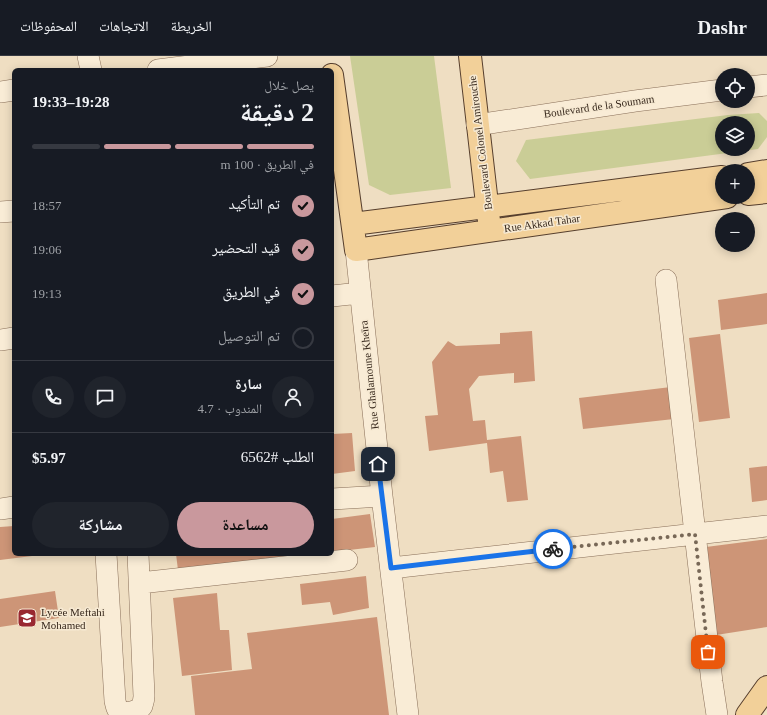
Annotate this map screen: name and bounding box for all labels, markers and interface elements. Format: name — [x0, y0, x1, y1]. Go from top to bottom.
text: Dashr — [697, 17, 747, 38]
text: المحفوظات — [20, 19, 77, 34]
text: الاتجاهات — [99, 19, 149, 34]
text: الخريطة — [171, 19, 212, 34]
map controls — [715, 68, 755, 252]
button: locate — [715, 68, 755, 108]
street label: Boulevard Colonel Amirouche — [466, 75, 494, 211]
text: يصل خلال — [265, 78, 314, 93]
street label: Boulevard de la Soumam — [543, 92, 655, 120]
text: 19:28–19:33 — [32, 94, 110, 110]
text: 2 دقيقة — [240, 98, 314, 127]
button: layers — [715, 116, 755, 156]
text: في الطريق · 100 m — [221, 157, 314, 172]
button: + — [715, 164, 755, 204]
icon: check — [292, 195, 314, 217]
text: تم التأكيد — [229, 196, 280, 212]
text: 18:57 — [32, 198, 62, 213]
street label: Rue Akkad Tahar — [503, 212, 581, 234]
button: − — [715, 212, 755, 252]
icon: check — [292, 239, 314, 261]
text: قيد التحضير — [212, 240, 280, 256]
text: 19:06 — [32, 242, 62, 257]
icon: check — [292, 283, 314, 305]
text: في الطريق — [223, 284, 280, 300]
text: 19:13 — [32, 286, 62, 301]
street label: Rue Ghalamoune Kheïra — [357, 320, 381, 430]
text: تم التوصيل — [218, 328, 280, 344]
button: phone — [32, 376, 74, 418]
button: chat — [84, 376, 126, 418]
text: سارة — [235, 376, 262, 392]
button: person — [272, 376, 314, 418]
text: المندوب · 4.7 — [198, 401, 262, 416]
pin — [361, 447, 395, 481]
text: الطلب #6562 — [241, 449, 314, 465]
text: $5.97 — [32, 450, 66, 466]
icon: home — [367, 453, 389, 475]
button: مشاركة — [32, 502, 169, 548]
button: مساعدة — [177, 502, 314, 548]
courier — [533, 529, 573, 569]
icon: bike — [542, 538, 564, 560]
place label: Lycée Meftahi Mohamed — [41, 606, 105, 631]
school or university icon: Lycée Meftahi Mohamed — [16, 607, 38, 629]
pin — [691, 635, 725, 669]
icon: bag — [697, 641, 719, 663]

